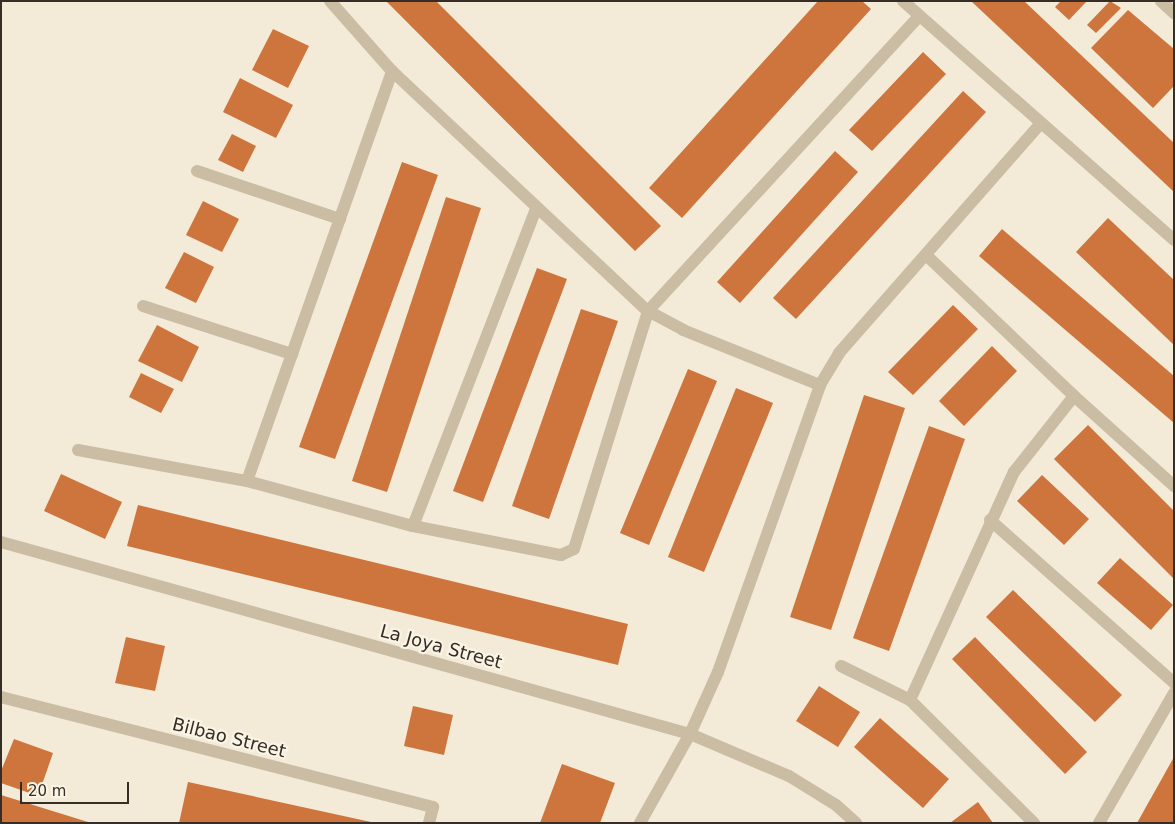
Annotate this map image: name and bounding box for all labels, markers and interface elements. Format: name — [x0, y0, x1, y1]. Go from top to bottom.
street label: La Joya Street — [378, 620, 504, 674]
street label: Bilbao Street — [170, 713, 288, 763]
scale bar — [22, 772, 131, 804]
text: 20 m — [28, 782, 66, 800]

